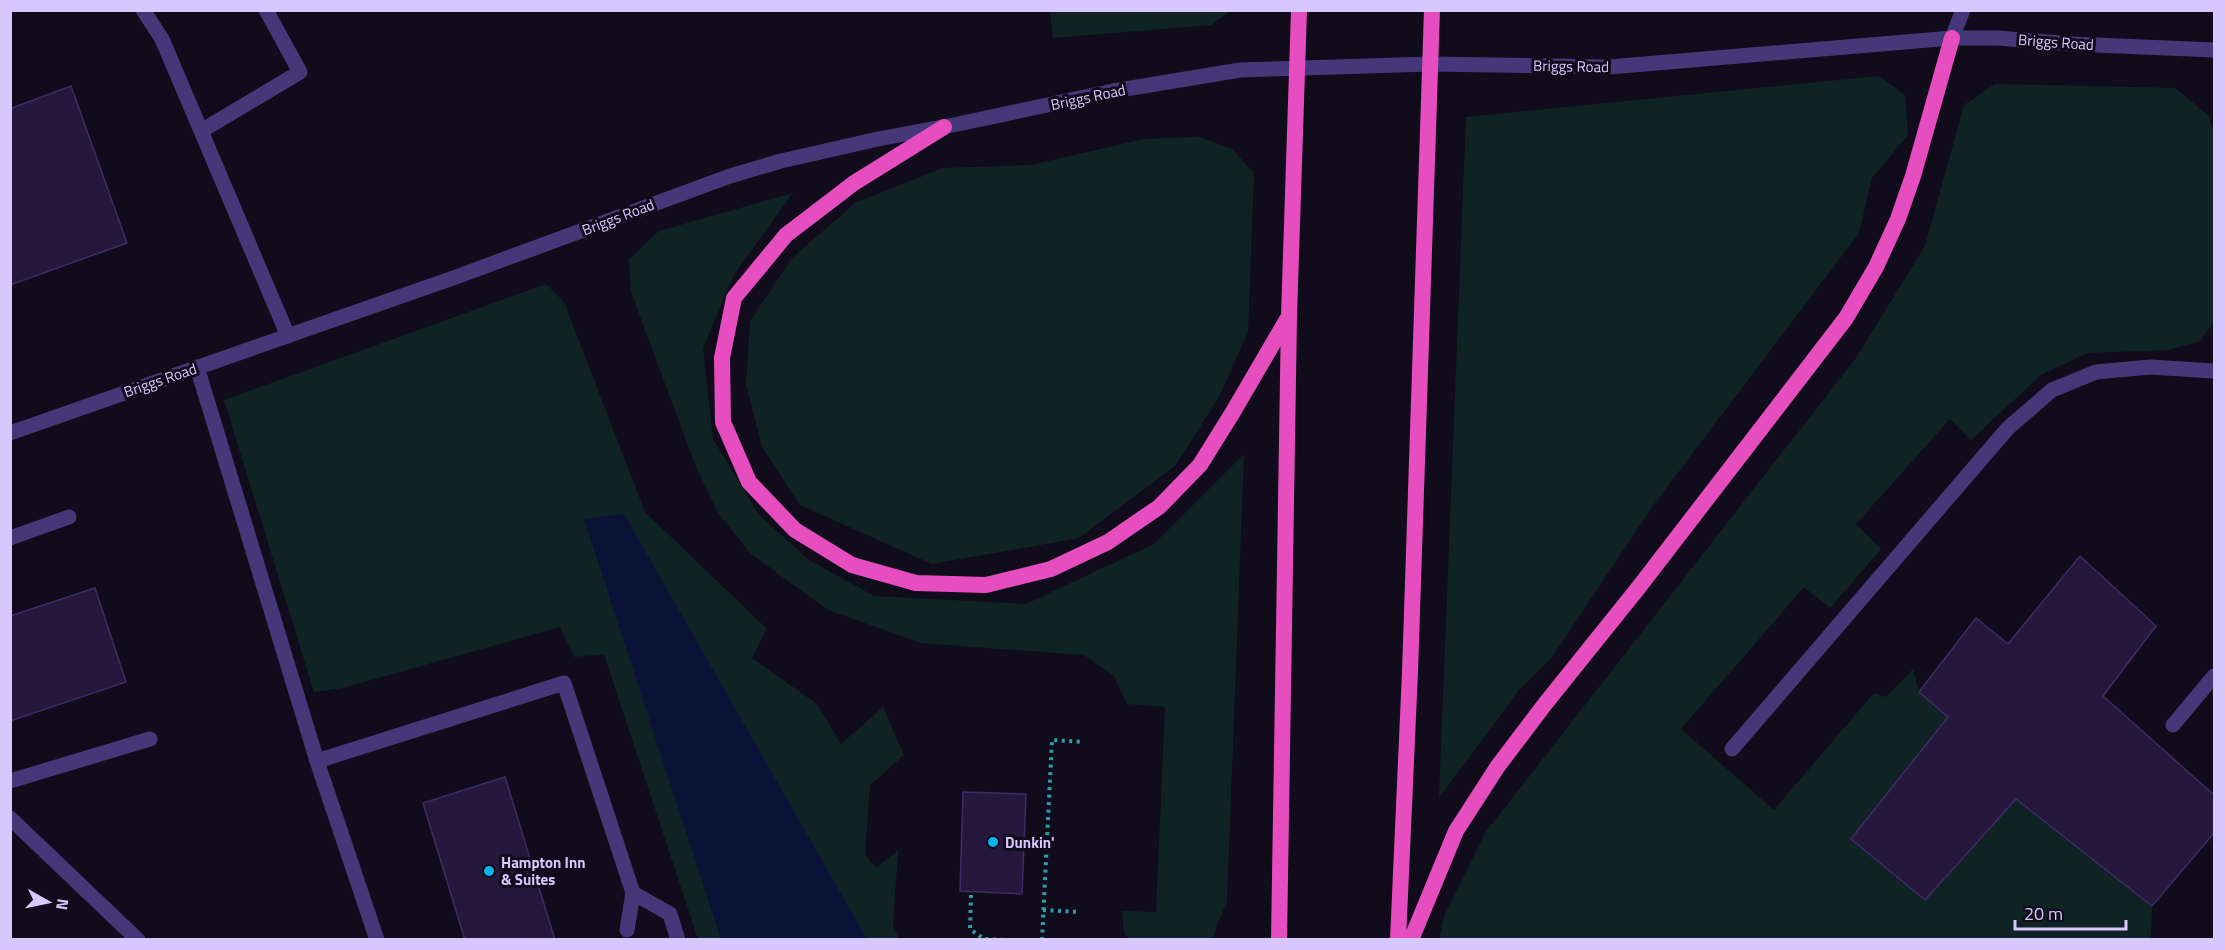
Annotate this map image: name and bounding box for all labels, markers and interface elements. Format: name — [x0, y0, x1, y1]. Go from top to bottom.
street label: Briggs Road — [2017, 28, 2095, 56]
street label: Briggs Road — [1533, 54, 1609, 78]
street label: Briggs Road — [1048, 78, 1128, 116]
street label: Briggs Road — [578, 193, 658, 241]
street label: Briggs Road — [120, 357, 200, 403]
place label: Dunkin' — [1005, 831, 1055, 854]
marker: Dunkin' — [986, 835, 1000, 849]
place label: Hampton Inn & Suites — [501, 851, 585, 891]
marker: Hampton Inn & Suites — [482, 864, 496, 878]
north arrow — [18, 872, 78, 932]
scale bar — [2015, 893, 2126, 931]
text: N — [50, 897, 76, 912]
text: 20 m — [2024, 900, 2063, 927]

